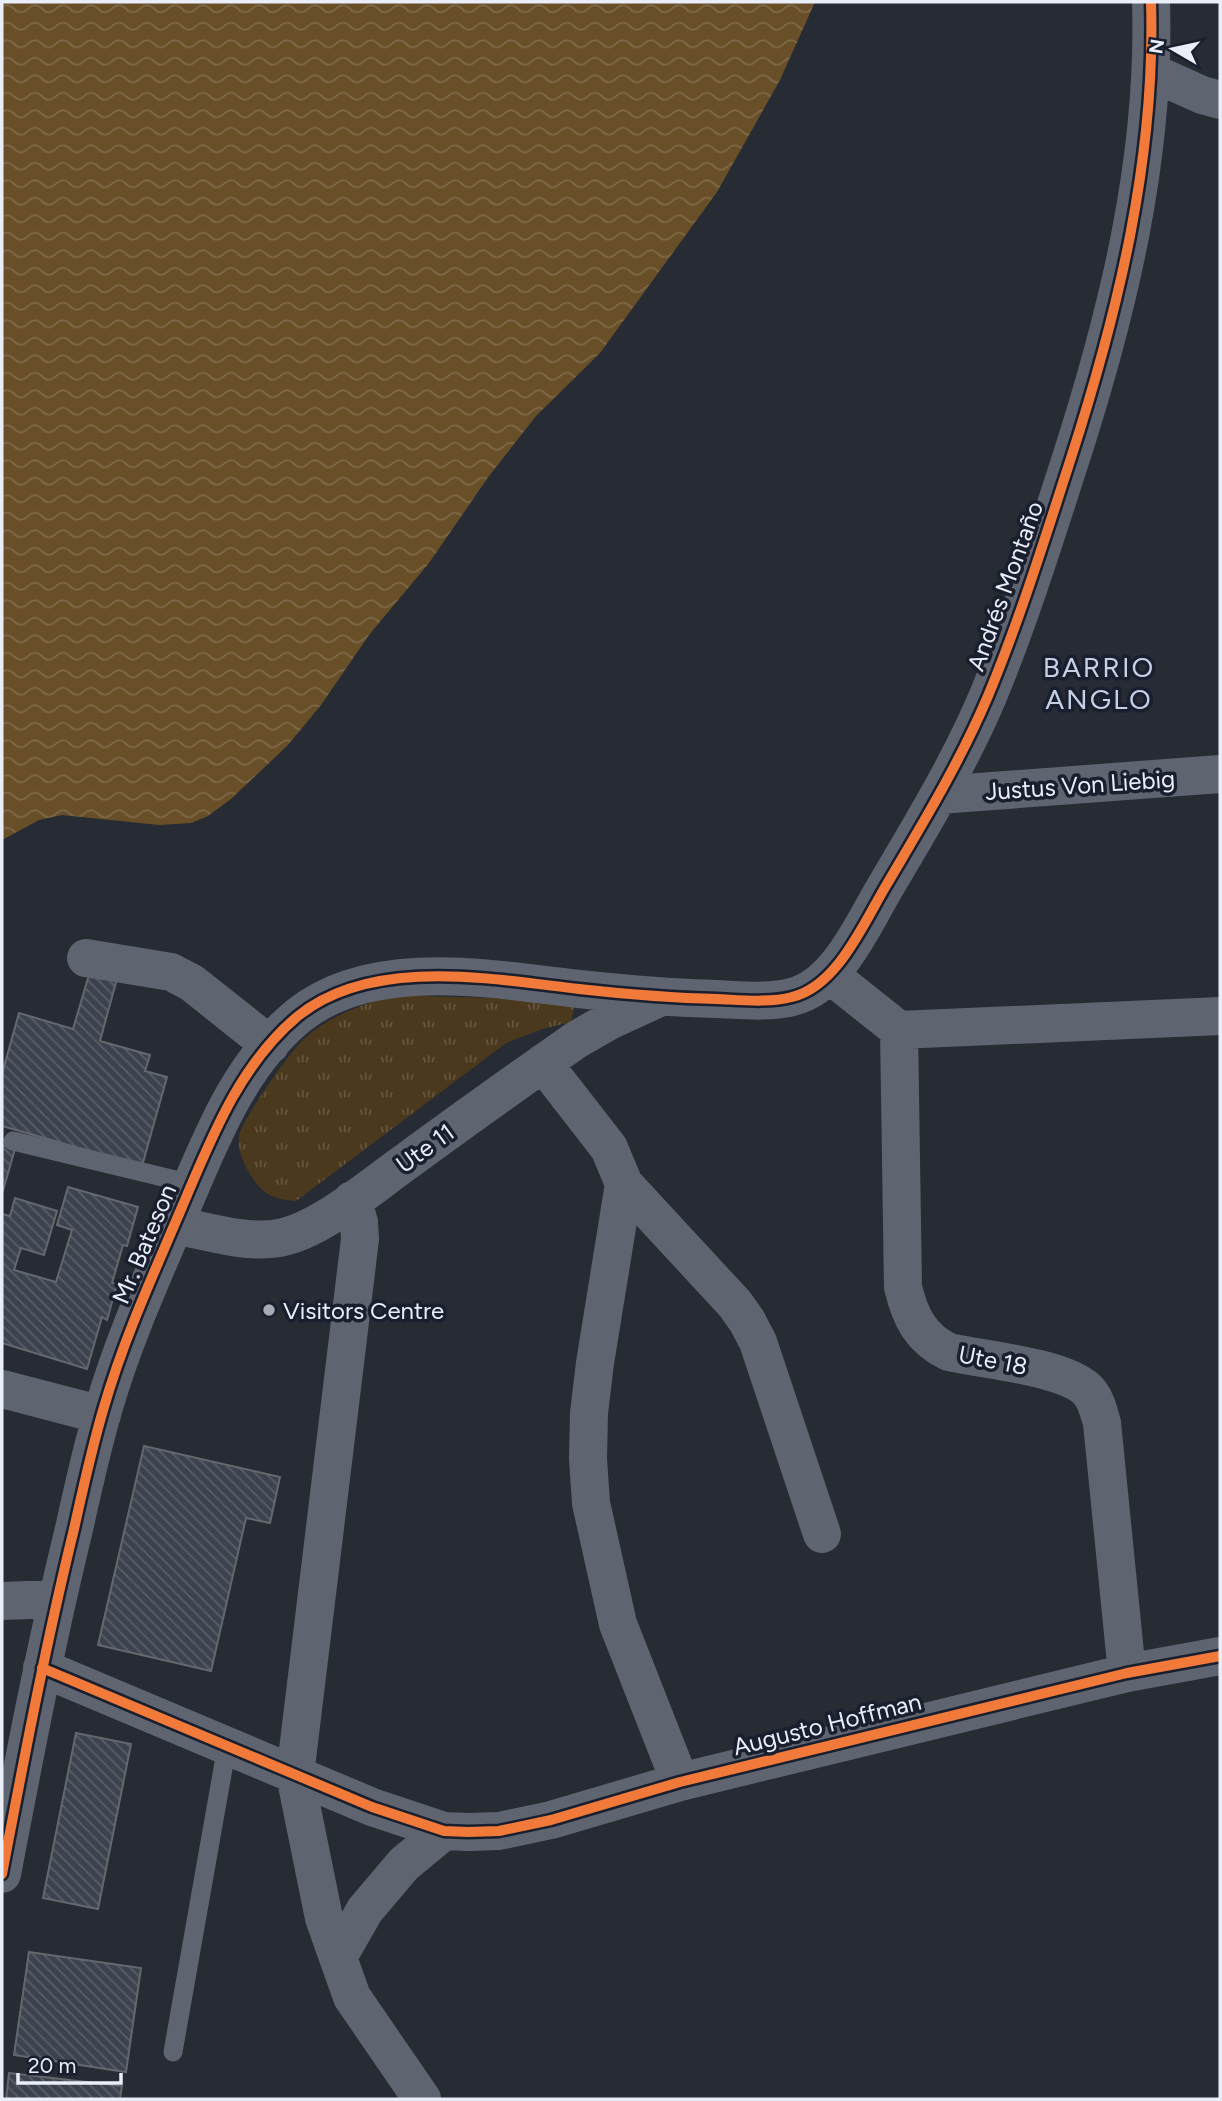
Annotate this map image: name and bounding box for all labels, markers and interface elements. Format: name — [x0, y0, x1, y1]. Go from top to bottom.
north arrow — [1138, 14, 1208, 84]
text: N — [1144, 37, 1169, 55]
street label: Andrés Montaño — [961, 497, 1049, 675]
district label: BARRIO ANGLO — [1043, 650, 1155, 716]
street label: Justus Von Liebig — [984, 764, 1176, 806]
street label: Ute 11 — [390, 1117, 460, 1179]
street label: Mr. Bateson — [106, 1180, 182, 1308]
place label: Visitors Centre — [283, 1296, 444, 1325]
marker: Visitors Centre — [261, 1302, 277, 1318]
street label: Ute 18 — [956, 1339, 1030, 1381]
street label: Augusto Hoffman — [730, 1687, 924, 1761]
scale bar — [18, 2042, 121, 2086]
text: 20 m — [28, 2053, 76, 2078]

